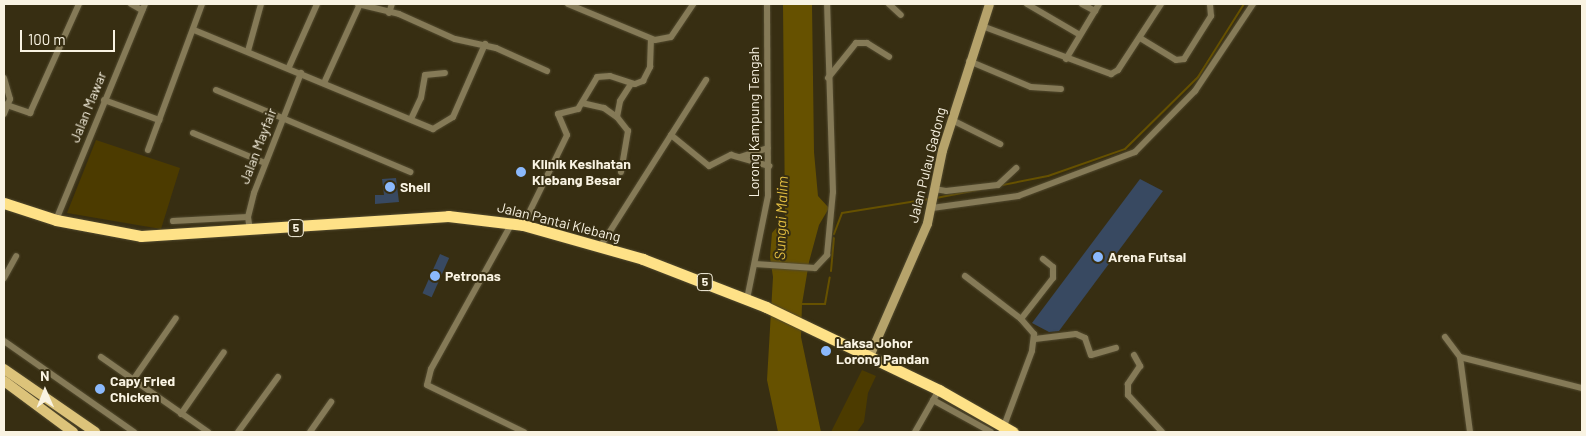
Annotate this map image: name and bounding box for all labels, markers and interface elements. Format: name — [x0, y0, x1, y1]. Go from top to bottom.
scale bar — [22, 20, 118, 52]
text: 100 m — [28, 30, 66, 48]
street label: Lorong Kampung Tengah — [746, 47, 762, 197]
street label: Jalan Mawar — [66, 69, 110, 145]
street label: Jalan Mayfair — [236, 106, 280, 186]
street label: Jalan Pulau Gadong — [905, 106, 949, 224]
place label: Klinik Kesihatan Klebang Besar — [532, 156, 631, 188]
marker: Klinik Kesihatan Klebang Besar — [514, 165, 528, 179]
water label: Sungai Malim — [771, 176, 791, 260]
place label: Shell — [400, 179, 430, 195]
marker: Shell — [384, 181, 396, 193]
street label: Jalan Pantai Klebang — [496, 199, 622, 245]
road number: 5 — [287, 218, 305, 238]
place label: Arena Futsal — [1108, 249, 1186, 265]
marker: Arena Futsal — [1092, 251, 1104, 263]
place label: Petronas — [445, 268, 501, 284]
marker: Petronas — [429, 270, 441, 282]
road number: 5 — [696, 272, 714, 292]
place label: Laksa Johor Lorong Pandan — [836, 335, 929, 368]
marker: Laksa Johor Lorong Pandan — [820, 345, 832, 357]
north arrow — [20, 366, 70, 416]
text: N — [40, 367, 50, 384]
place label: Capy Fried Chicken — [110, 373, 175, 406]
marker: Capy Fried Chicken — [94, 383, 106, 395]

